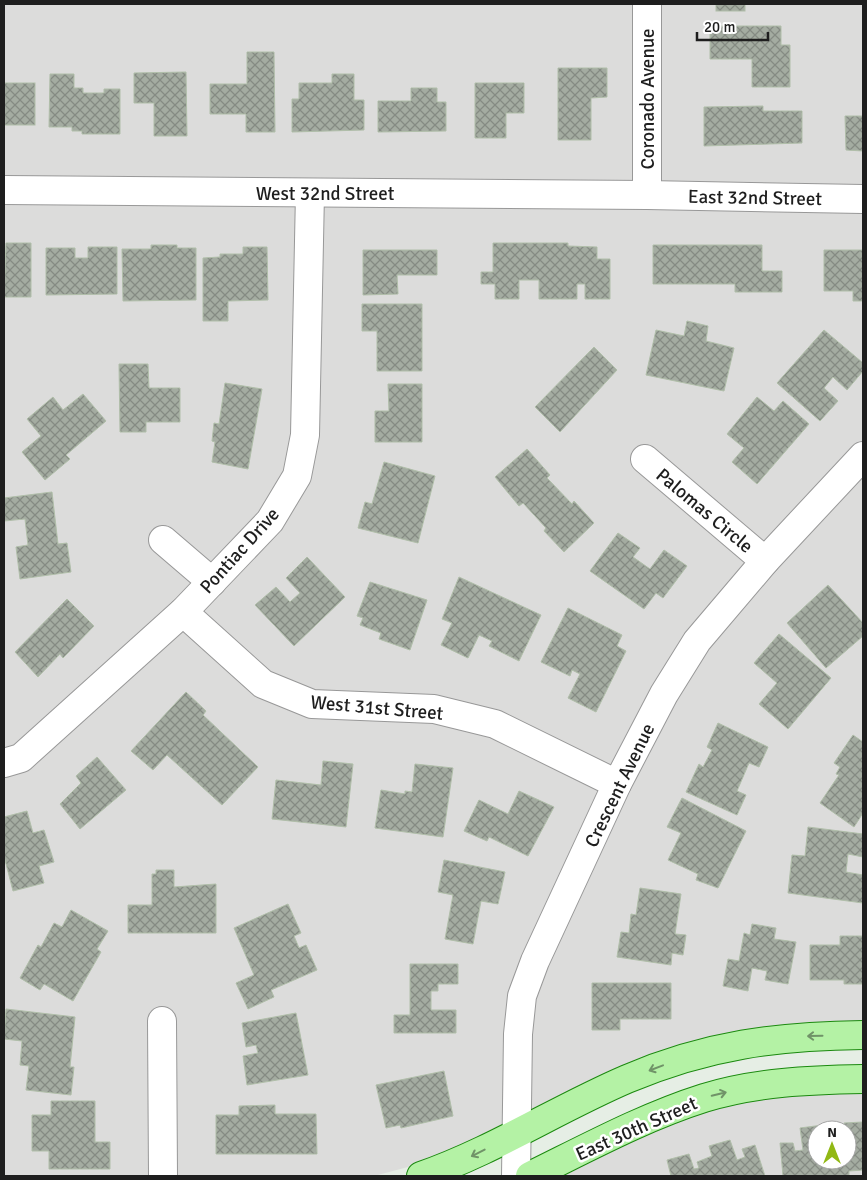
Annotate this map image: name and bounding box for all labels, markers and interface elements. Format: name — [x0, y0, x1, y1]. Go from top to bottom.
scale bar — [697, 10, 768, 42]
text: 20 m — [704, 18, 735, 36]
street label: Coronado Avenue — [636, 28, 660, 170]
street label: West 32nd Street — [256, 182, 395, 206]
street label: East 32nd Street — [688, 185, 823, 211]
street label: Palomas Circle — [651, 463, 758, 558]
street label: Pontiac Drive — [195, 503, 285, 599]
street label: West 31st Street — [310, 690, 445, 726]
street label: Crescent Avenue — [580, 720, 660, 851]
one-way arrow — [807, 1031, 823, 1040]
one-way arrow — [649, 1064, 664, 1073]
one-way arrow — [711, 1089, 727, 1098]
street label: East 30th Street — [572, 1091, 701, 1166]
north arrow — [807, 1120, 857, 1170]
text: N — [827, 1124, 837, 1141]
one-way arrow — [471, 1149, 486, 1158]

